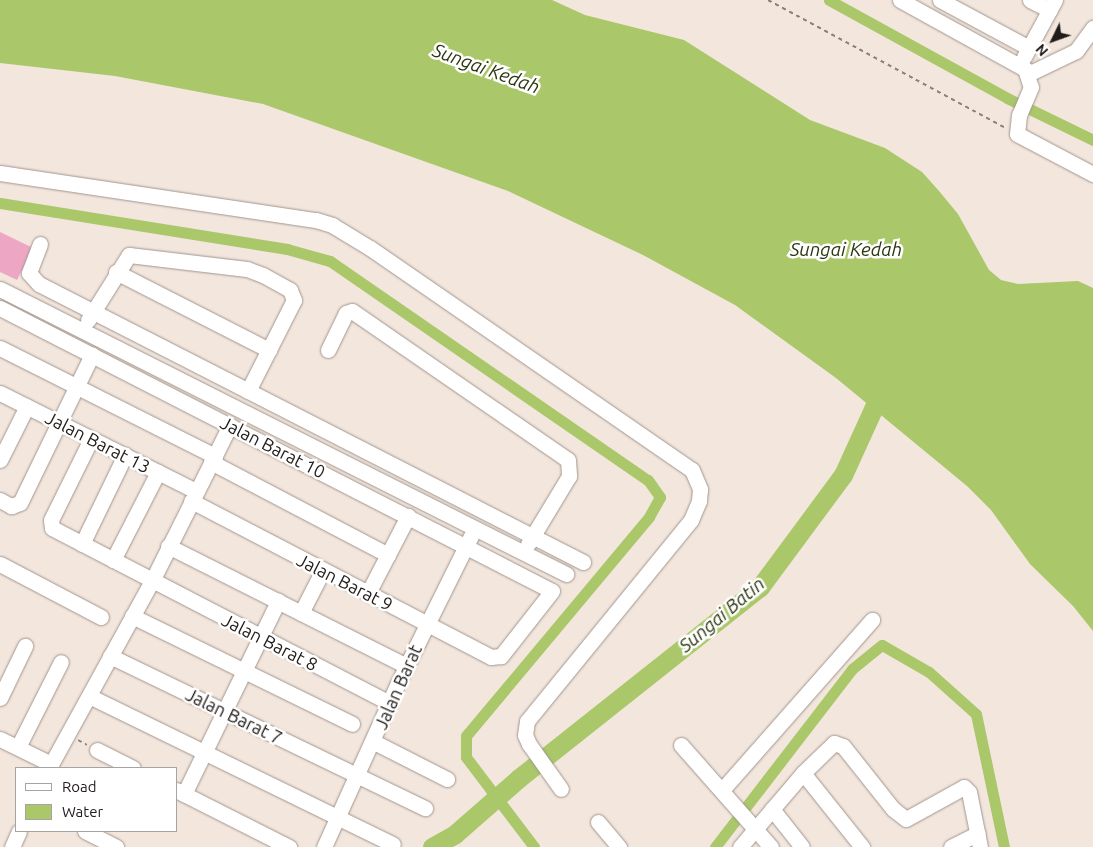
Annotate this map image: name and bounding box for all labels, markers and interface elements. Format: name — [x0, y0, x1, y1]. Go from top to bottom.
north arrow — [1028, 15, 1078, 65]
water label: Sungai Kedah — [429, 39, 543, 99]
text: N — [1032, 41, 1051, 59]
water label: Sungai Kedah — [790, 239, 902, 261]
street label: Jalan Barat 13 — [42, 406, 154, 478]
street label: Jalan Barat 10 — [217, 411, 329, 483]
street label: Jalan Barat 9 — [293, 549, 397, 615]
water label: Sungai Batin — [674, 573, 770, 657]
street label: Jalan Barat 8 — [218, 609, 322, 675]
street label: Jalan Barat — [370, 641, 426, 733]
street label: Jalan Barat 7 — [182, 683, 286, 749]
legend — [15, 767, 178, 832]
text: Road — [62, 778, 97, 795]
text: Water — [62, 803, 103, 820]

